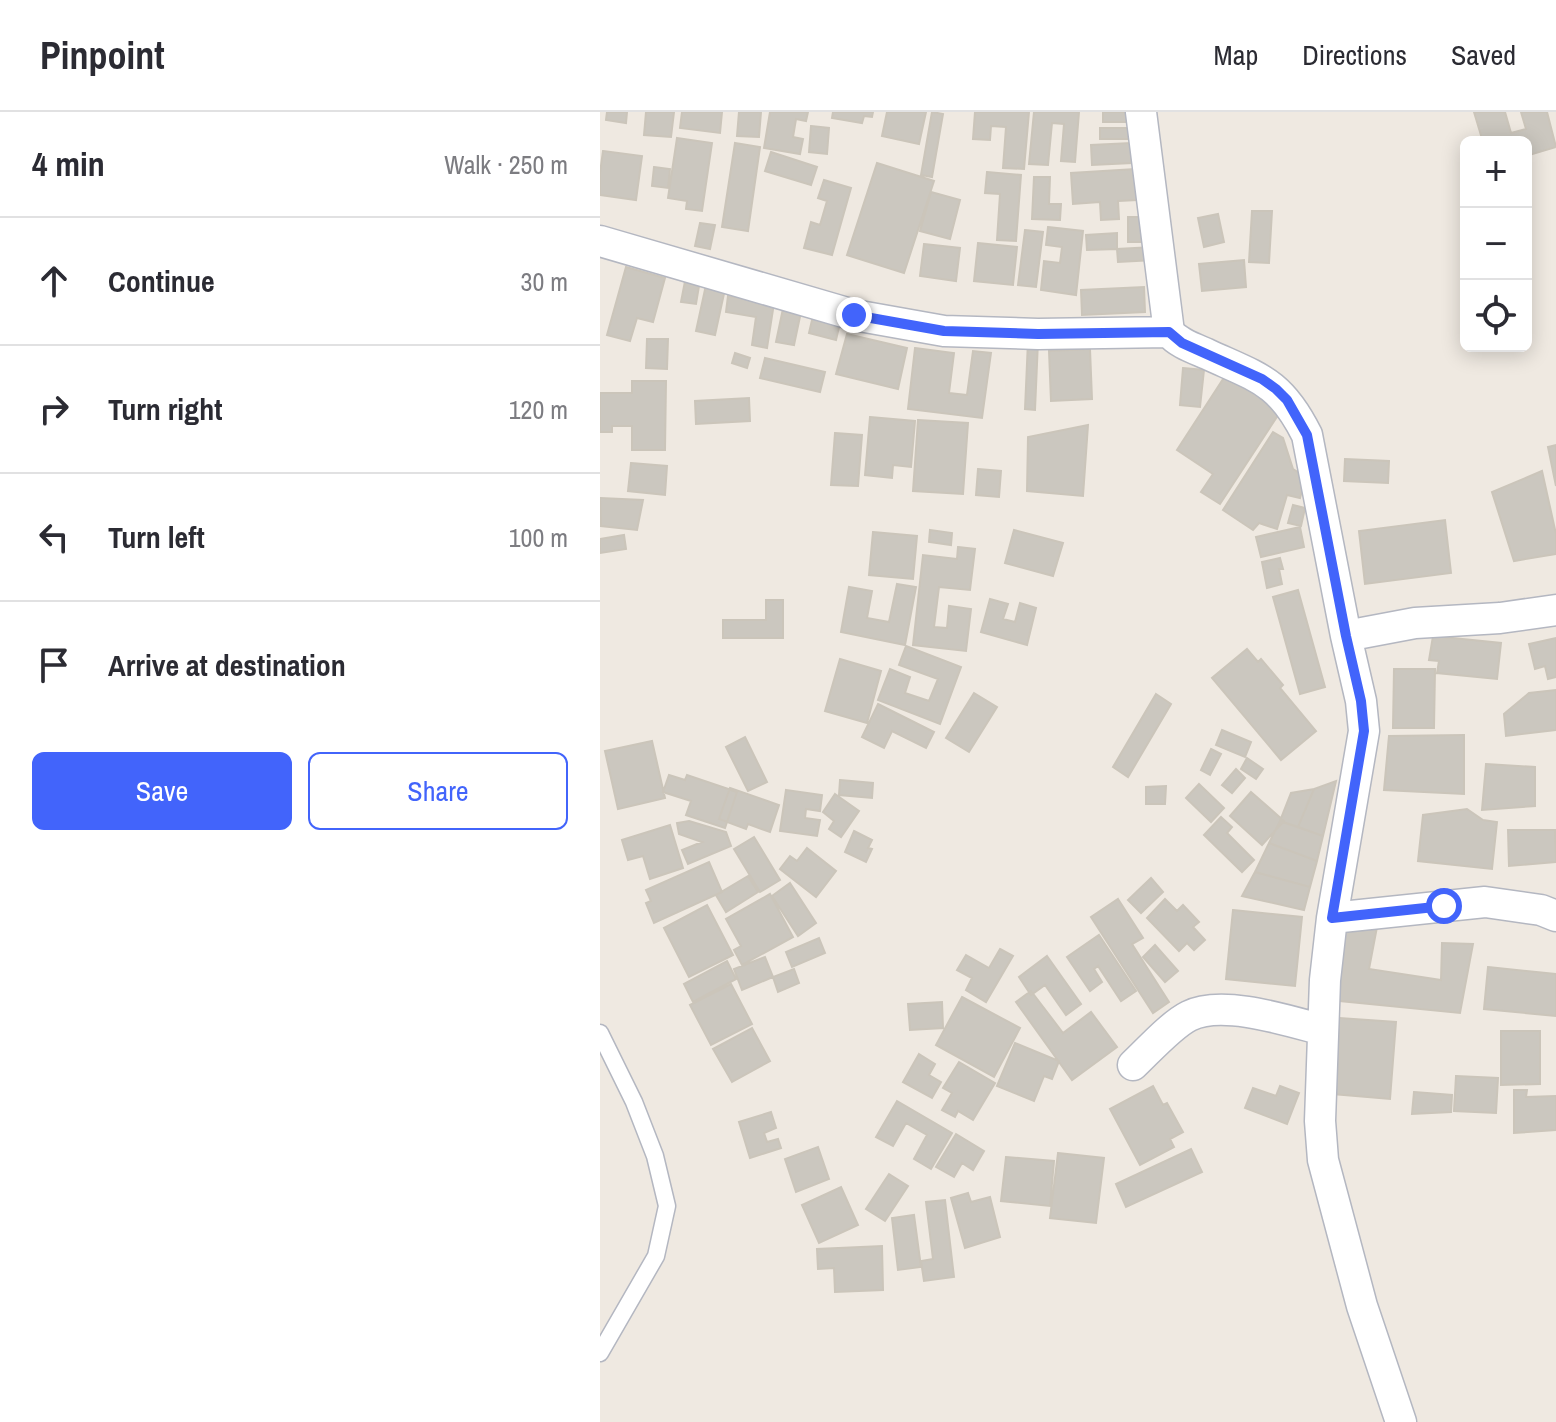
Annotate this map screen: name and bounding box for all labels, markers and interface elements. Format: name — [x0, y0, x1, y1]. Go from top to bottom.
text: Pinpoint — [40, 30, 165, 81]
text: Map — [1214, 36, 1258, 74]
text: Directions — [1302, 36, 1407, 74]
text: Saved — [1451, 36, 1516, 74]
map controls — [1460, 136, 1532, 352]
button: + — [1460, 136, 1532, 208]
text: 4 min — [32, 141, 105, 187]
text: Walk · 250 m — [444, 147, 568, 182]
button: − — [1460, 208, 1532, 280]
icon: ahead — [32, 259, 76, 303]
text: Continue — [108, 261, 215, 301]
text: 30 m — [521, 264, 568, 299]
button: locate — [1460, 280, 1532, 352]
route end — [836, 297, 872, 333]
icon: right — [32, 387, 76, 431]
text: Turn right — [108, 389, 222, 429]
text: 120 m — [509, 392, 568, 427]
icon: left — [32, 515, 76, 559]
text: Turn left — [108, 517, 205, 557]
text: 100 m — [509, 520, 568, 555]
icon: arrive — [32, 643, 76, 687]
text: Arrive at destination — [108, 645, 346, 685]
button: Save — [32, 752, 292, 830]
button: Share — [308, 752, 568, 830]
route start — [1426, 888, 1462, 924]

